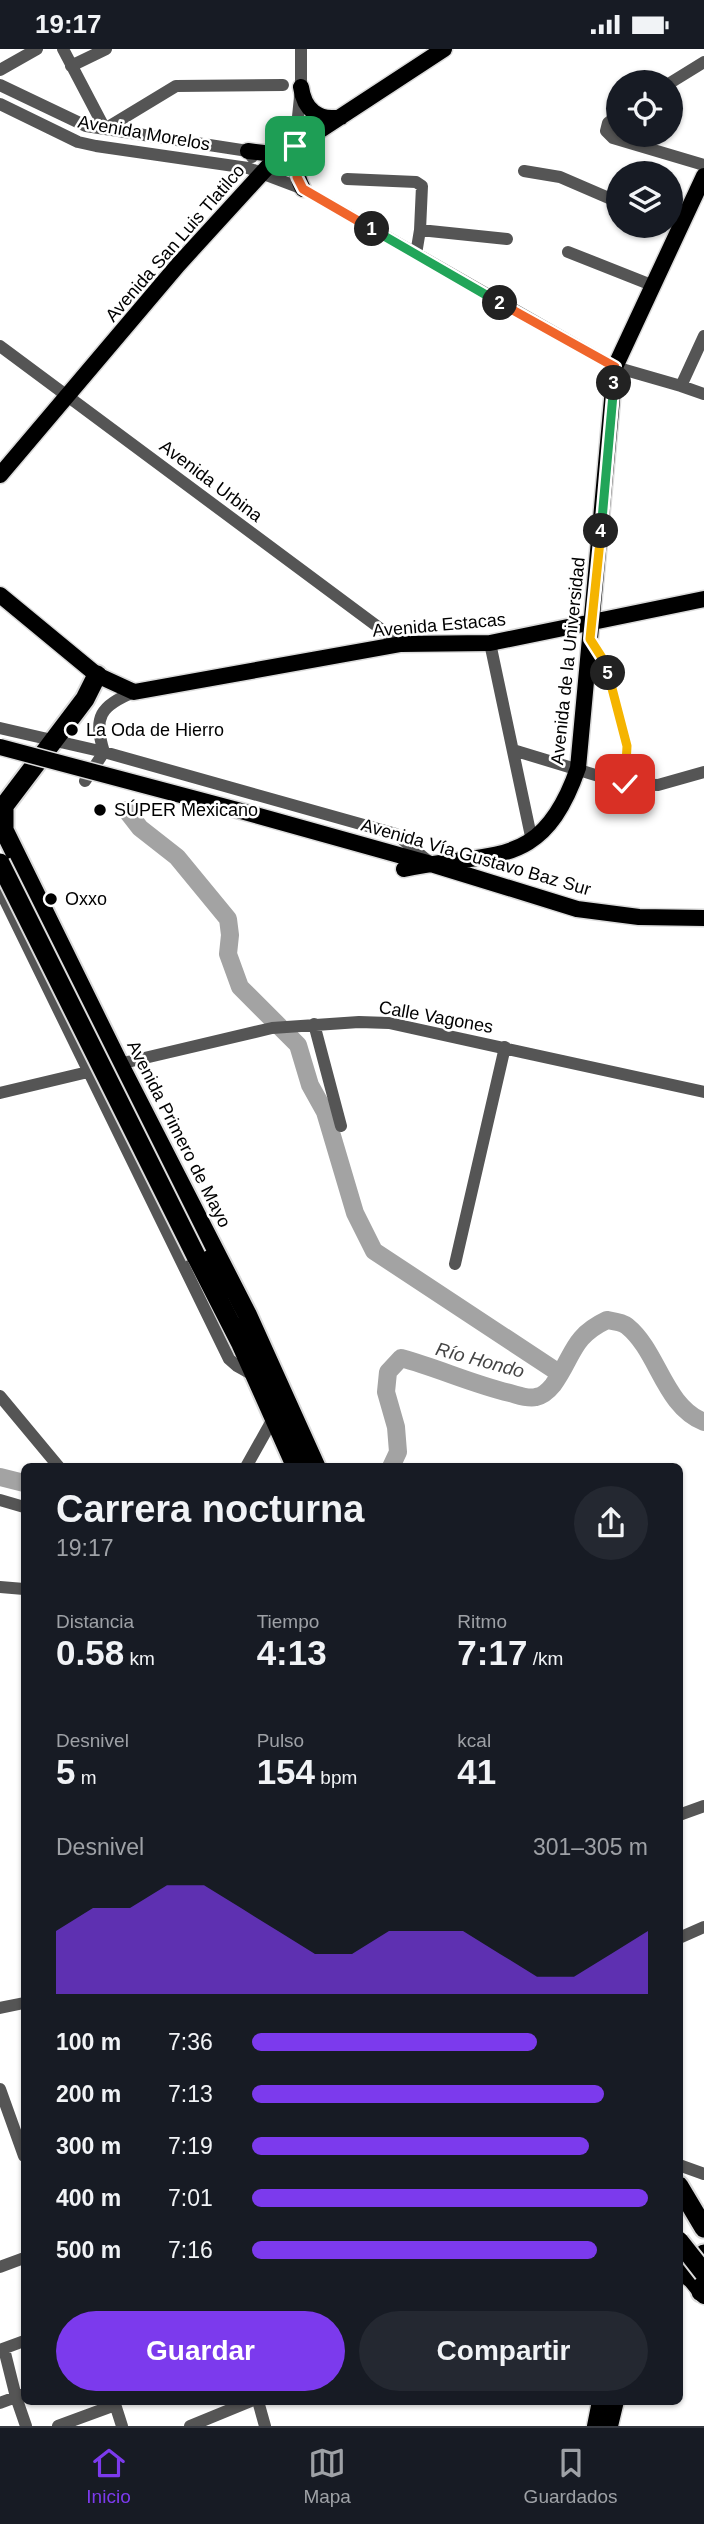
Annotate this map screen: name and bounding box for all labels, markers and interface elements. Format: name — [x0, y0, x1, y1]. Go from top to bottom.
text: 19:17 — [35, 9, 102, 39]
map controls — [606, 70, 683, 238]
button: locate — [606, 70, 683, 147]
street label: Avenida Morelos — [76, 112, 212, 154]
pin — [265, 116, 325, 176]
icon: arrive — [276, 127, 314, 165]
street label: Avenida San Luis Tlatilco — [101, 160, 249, 326]
button: layers — [606, 161, 683, 238]
pin: 1 — [354, 211, 390, 247]
text: 1 — [366, 218, 377, 239]
pin: 2 — [482, 285, 518, 321]
text: 2 — [494, 292, 505, 313]
pin: 3 — [596, 365, 632, 401]
text: 3 — [608, 372, 619, 393]
street label: Avenida Urbina — [156, 436, 267, 527]
pin: 4 — [584, 513, 618, 549]
text: 4 — [595, 520, 606, 541]
street label: Avenida de la Universidad — [547, 556, 589, 766]
street label: Avenida Estacas — [372, 609, 506, 641]
pin: 5 — [590, 655, 626, 691]
text: 5 — [602, 662, 613, 683]
place label: La Oda de Hierro — [86, 720, 224, 740]
marker: La Oda de Hierro — [64, 722, 80, 738]
pin — [595, 754, 655, 814]
icon: check — [606, 765, 644, 803]
place label: SÚPER Mexicano — [114, 799, 258, 820]
marker: SÚPER Mexicano — [92, 802, 108, 818]
street label: Avenida Vía Gustavo Baz Sur — [359, 815, 593, 899]
place label: Oxxo — [65, 889, 107, 909]
marker: Oxxo — [43, 891, 59, 907]
street label: Calle Vagones — [377, 997, 495, 1037]
street label: Avenida Primero de Mayo — [123, 1037, 235, 1231]
water label: Río Hondo — [433, 1338, 527, 1382]
button: share — [574, 1486, 648, 1560]
text: Carrera nocturna — [56, 1488, 364, 1530]
text: 19:17 — [56, 1535, 114, 1561]
text: Distancia — [56, 1611, 134, 1632]
text: Tiempo — [257, 1611, 319, 1632]
text: Ritmo — [457, 1611, 507, 1632]
text: 0.58 — [56, 1633, 124, 1672]
text: 4:13 — [257, 1633, 327, 1672]
text: 7:17 — [457, 1633, 527, 1672]
text: km — [124, 1648, 155, 1669]
text: /km — [527, 1648, 563, 1669]
text: Desnivel — [56, 1730, 129, 1751]
text: Pulso — [257, 1730, 304, 1751]
text: kcal — [457, 1730, 491, 1751]
text: 5 — [56, 1752, 75, 1791]
text: 154 — [257, 1752, 315, 1791]
text: 41 — [457, 1752, 496, 1791]
text: m — [75, 1767, 97, 1788]
text: bpm — [315, 1767, 357, 1788]
text: Desnivel — [56, 1834, 144, 1860]
text: 301–305 m — [533, 1834, 648, 1860]
text: 100 m — [56, 2029, 121, 2055]
text: 7:36 — [168, 2029, 213, 2055]
text: 200 m — [56, 2081, 121, 2107]
text: 7:13 — [168, 2081, 213, 2107]
text: 300 m — [56, 2133, 121, 2159]
text: 7:19 — [168, 2133, 213, 2159]
text: 400 m — [56, 2185, 121, 2211]
text: 7:01 — [168, 2185, 213, 2211]
text: 500 m — [56, 2237, 121, 2263]
text: 7:16 — [168, 2237, 213, 2263]
button: Guardar — [56, 2311, 345, 2391]
button: Compartir — [359, 2311, 648, 2391]
tab: Inicio — [86, 2444, 131, 2508]
tab: Mapa — [303, 2444, 351, 2508]
tab: Guardados — [524, 2444, 618, 2508]

